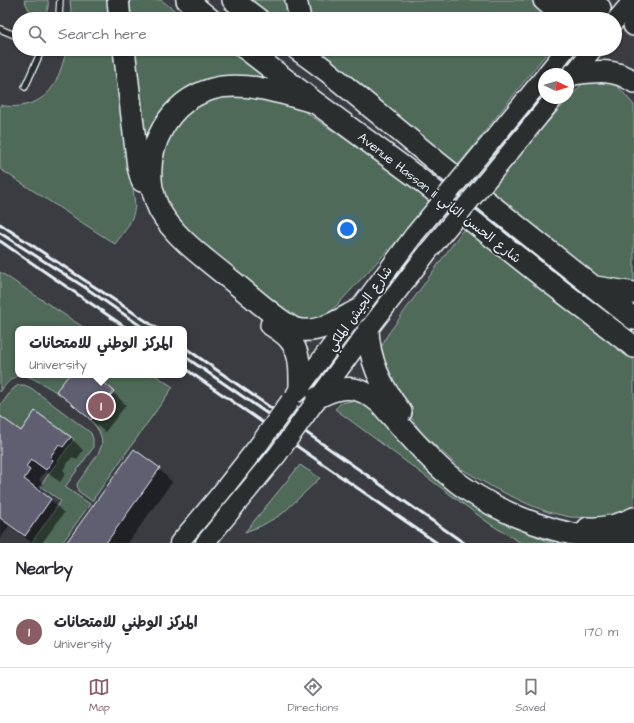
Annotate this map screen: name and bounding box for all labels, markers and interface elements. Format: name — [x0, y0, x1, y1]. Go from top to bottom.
search box — [12, 12, 622, 56]
icon: search — [26, 23, 48, 45]
text: Search here — [58, 24, 147, 45]
north arrow — [538, 68, 574, 104]
street label: Avenue Hassan II شارع الحسن الثاني — [353, 128, 525, 269]
your location — [337, 219, 357, 239]
street label: شارع الجيش الملكي — [323, 262, 398, 356]
popup — [15, 326, 187, 378]
text: المركز الوطني للامتحانات — [29, 333, 173, 354]
text: University — [29, 356, 87, 374]
pin: 1 — [88, 391, 114, 421]
text: Nearby — [16, 557, 73, 581]
text: المركز الوطني للامتحانات — [54, 612, 198, 633]
text: 1 — [28, 623, 30, 641]
text: 170 m — [585, 623, 618, 641]
text: University — [54, 635, 112, 653]
tab: Map — [88, 676, 110, 715]
tab: Directions — [287, 676, 339, 715]
tab: Saved — [516, 676, 546, 715]

